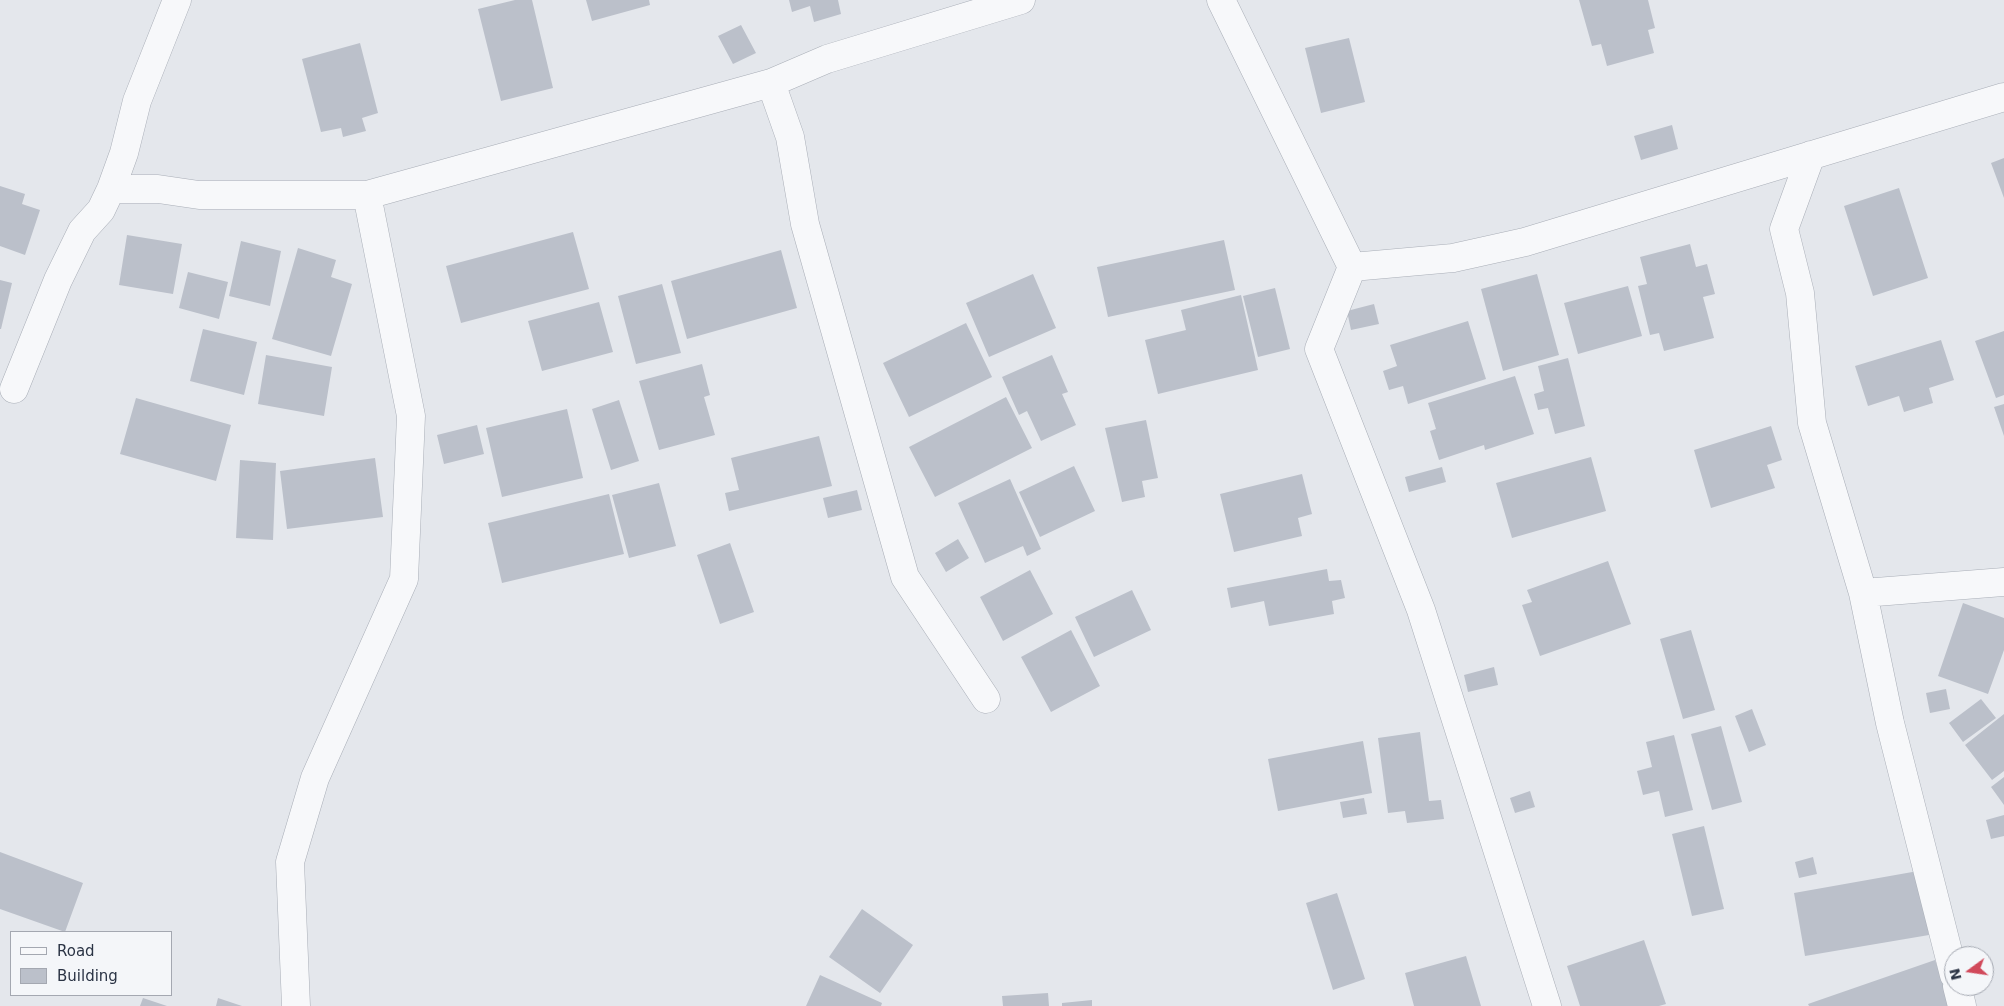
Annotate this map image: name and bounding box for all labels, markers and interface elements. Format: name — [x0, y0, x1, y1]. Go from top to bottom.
legend — [10, 931, 172, 996]
text: Road — [57, 942, 95, 960]
north arrow — [1944, 946, 1994, 996]
text: Building — [57, 967, 118, 985]
text: N — [1946, 967, 1965, 982]

